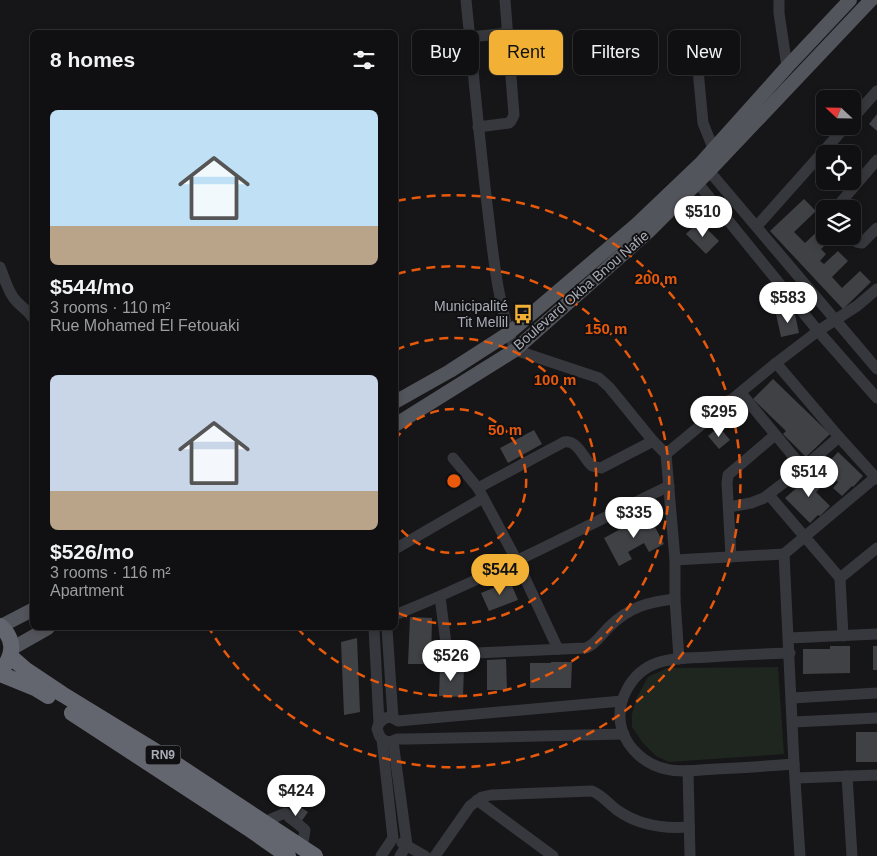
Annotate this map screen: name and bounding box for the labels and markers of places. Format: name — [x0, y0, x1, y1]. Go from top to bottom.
pin: $510 — [673, 196, 733, 238]
pin: $583 — [758, 282, 818, 324]
place label: Municipalité Tit Mellil — [434, 298, 508, 330]
bus stop icon: Municipalité Tit Mellil — [512, 303, 534, 325]
pin: $295 — [689, 396, 749, 438]
pin: $514 — [779, 456, 839, 498]
centre of rings — [445, 472, 463, 490]
pin: $335 — [604, 496, 664, 539]
pin: $544 — [470, 554, 530, 596]
pin: $526 — [421, 640, 481, 682]
pin: $424 — [266, 774, 326, 817]

